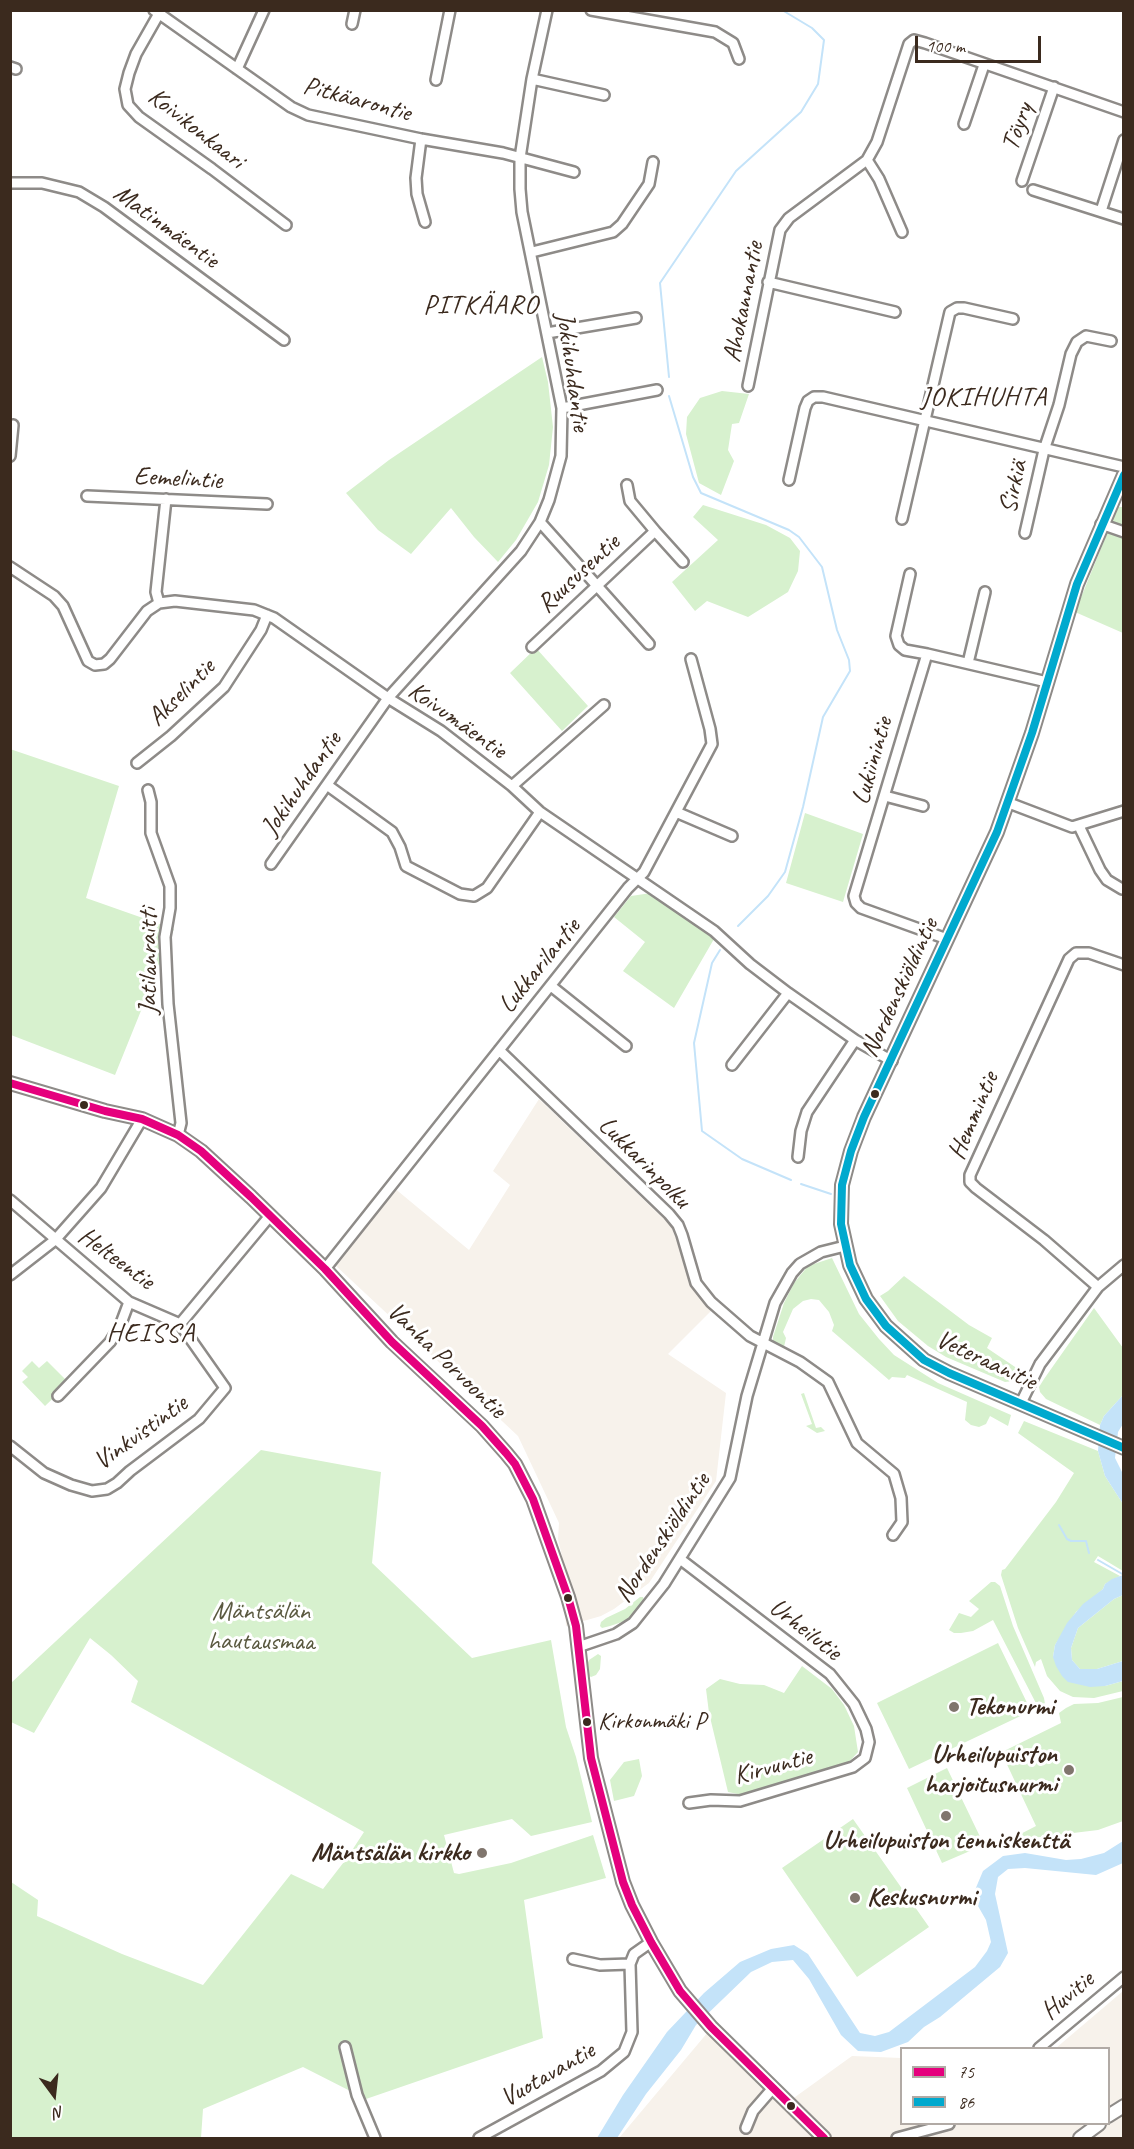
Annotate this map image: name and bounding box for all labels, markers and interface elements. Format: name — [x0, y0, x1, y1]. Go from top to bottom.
scale bar — [918, 24, 1044, 62]
text: 100 m — [926, 35, 965, 57]
street label: Pitkäarontie — [300, 71, 414, 129]
street label: Koivikonkaari — [141, 82, 251, 176]
street label: Töyry — [995, 99, 1041, 155]
street label: Matinmäentie — [107, 178, 225, 276]
street label: Ahokannantie — [717, 239, 771, 365]
district label: PITKÄARO — [423, 290, 539, 322]
street label: Jokihuhdantie — [548, 311, 596, 433]
district label: JOKIHUHTA — [920, 382, 1048, 414]
street label: Sirkiä — [993, 458, 1035, 516]
street label: Eemelintie — [133, 461, 223, 497]
street label: Ruususentie — [531, 528, 627, 620]
street label: Akselintie — [142, 653, 222, 733]
street label: Koivumäentie — [402, 676, 512, 766]
street label: Lukiinintie — [846, 714, 900, 808]
street label: Jokihuhdantie — [255, 726, 349, 842]
street label: Jatilanraitti — [133, 908, 165, 1014]
street label: Lukkarilantie — [492, 912, 588, 1020]
street label: Nordenskiöldintie — [854, 913, 946, 1063]
street label: Hemmintie — [942, 1068, 1006, 1164]
unlabelled marker — [869, 1088, 881, 1100]
unlabelled marker — [78, 1099, 90, 1111]
street label: Lukkarinpolku — [591, 1110, 697, 1216]
street label: Helteentie — [72, 1221, 160, 1297]
street label: Vanha Porvoontie — [380, 1296, 512, 1426]
district label: HEISSA — [108, 1318, 194, 1350]
street label: Veteraanitie — [931, 1324, 1041, 1398]
street label: Vinkvistintie — [88, 1389, 194, 1477]
street label: Nordenskiöldintie — [608, 1467, 718, 1609]
unlabelled marker — [562, 1592, 574, 1604]
street label: Urheilutie — [763, 1592, 847, 1668]
park label: Mäntsälän hautausmaa — [208, 1596, 314, 1658]
place label: Tekonurmi — [966, 1691, 1054, 1723]
marker: Tekonurmi — [947, 1700, 961, 1714]
place label: Kirkonmäki P — [598, 1708, 706, 1736]
marker: Kirkonmäki P — [581, 1716, 593, 1728]
place label: Urheilupuiston harjoitusnurmi — [924, 1739, 1057, 1800]
street label: Kirvuntie — [731, 1742, 815, 1792]
marker: Urheilupuiston harjoitusnurmi — [1062, 1763, 1076, 1777]
marker: Urheilupuiston tenniskenttä — [939, 1809, 953, 1823]
place label: Urheilupuiston tenniskenttä — [823, 1825, 1069, 1857]
place label: Mäntsälän kirkko — [311, 1837, 470, 1869]
marker: Mäntsälän kirkko — [475, 1846, 489, 1860]
place label: Keskusnurmi — [867, 1882, 976, 1914]
marker: Keskusnurmi — [848, 1891, 862, 1905]
street label: Huvitie — [1035, 1965, 1101, 2027]
street label: Vuotavantie — [495, 2036, 601, 2114]
legend — [900, 2047, 1110, 2125]
text: 75 — [958, 2061, 974, 2083]
north arrow — [24, 2065, 84, 2125]
text: 86 — [958, 2091, 974, 2113]
unlabelled marker — [785, 2100, 797, 2112]
text: N — [51, 2101, 66, 2123]

